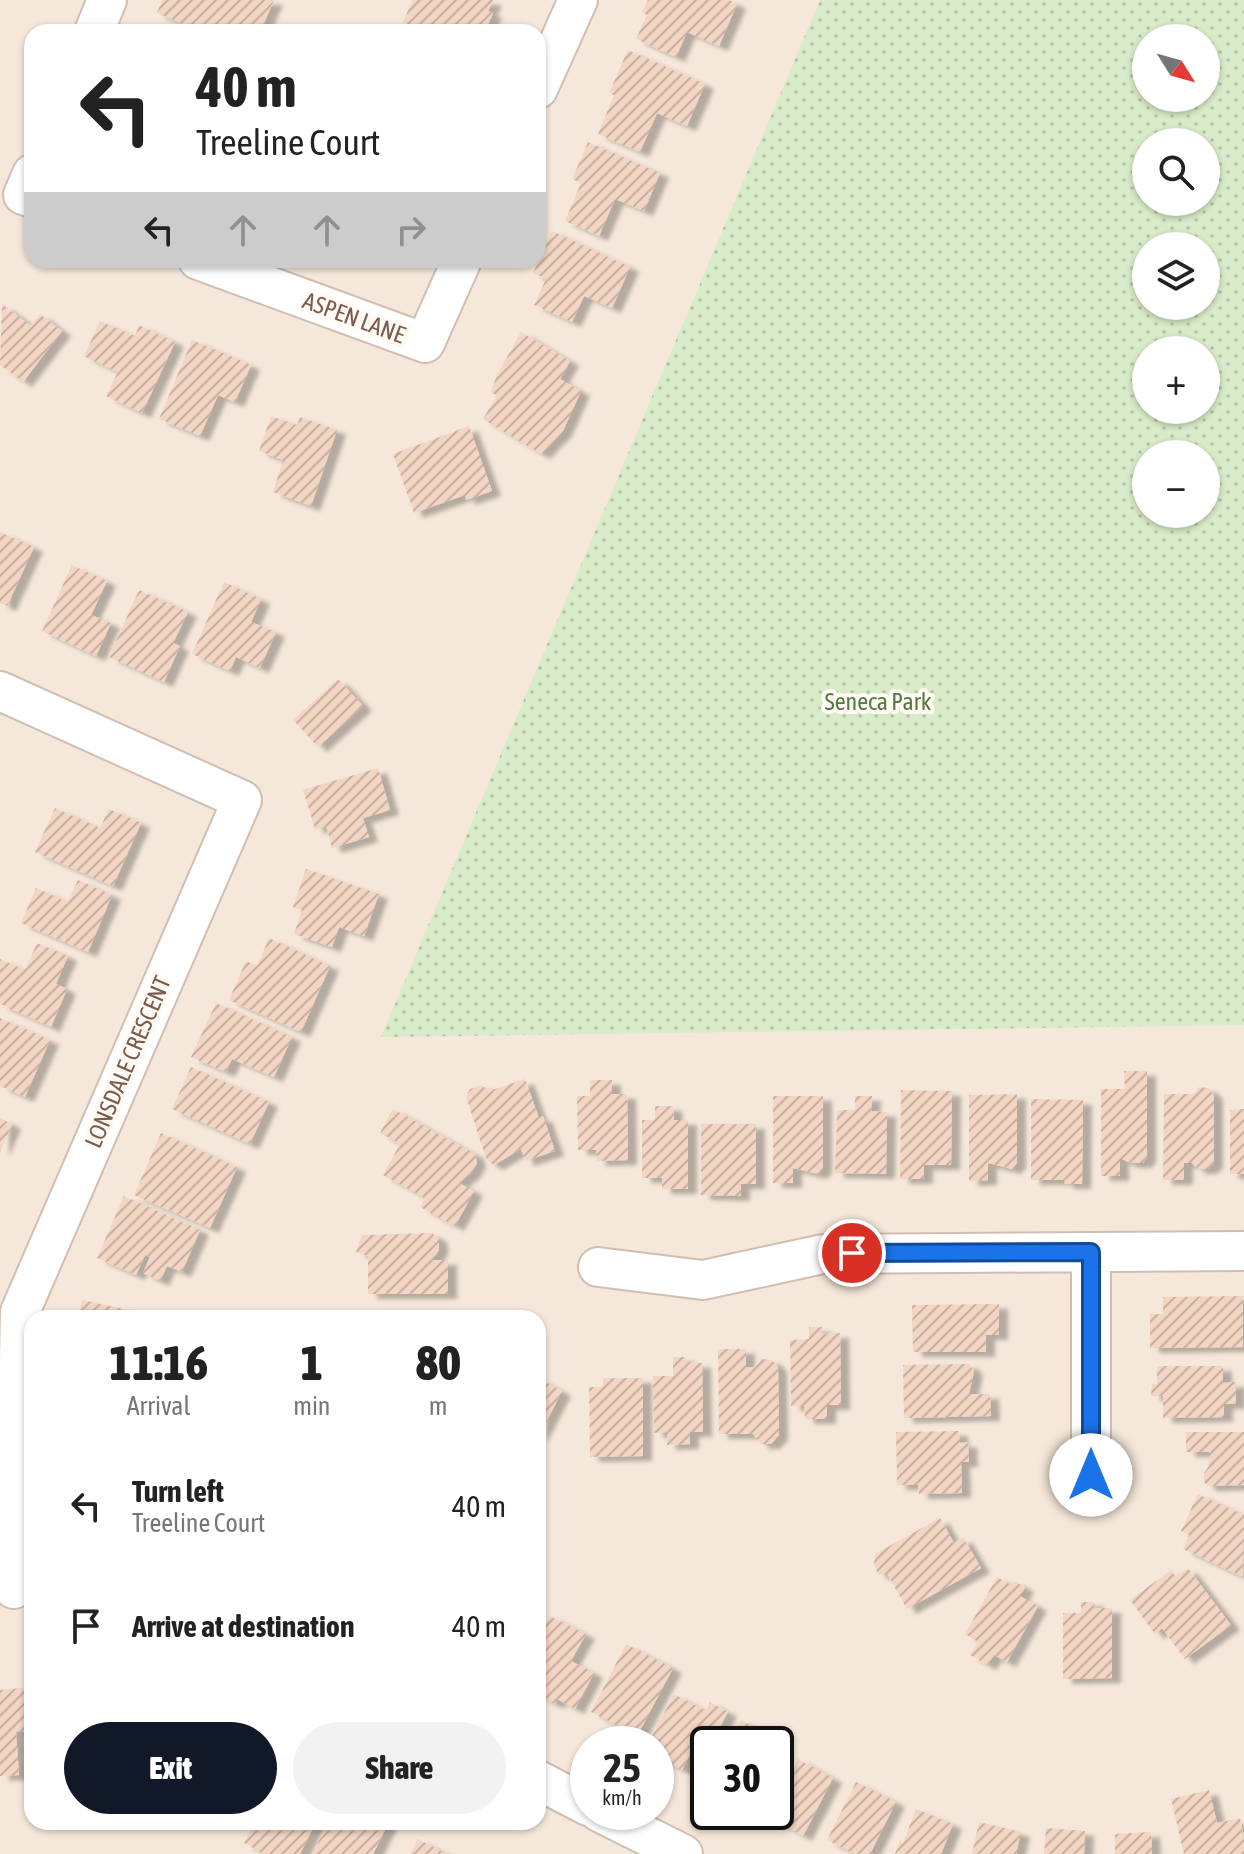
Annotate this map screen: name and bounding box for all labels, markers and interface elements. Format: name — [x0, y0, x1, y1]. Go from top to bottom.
north arrow — [1132, 24, 1220, 112]
map controls — [1132, 24, 1220, 528]
text: 40 m — [196, 55, 297, 119]
icon: left — [64, 56, 168, 160]
text: Treeline Court — [196, 121, 380, 163]
button: search — [1132, 128, 1220, 216]
icon: left — [137, 208, 181, 252]
icon: ahead — [221, 208, 265, 252]
icon: ahead — [305, 208, 349, 252]
icon: right — [389, 208, 433, 252]
button: layers — [1132, 232, 1220, 320]
street label: ASPEN LANE — [299, 287, 409, 348]
button: + — [1132, 336, 1220, 424]
button: − — [1132, 440, 1220, 528]
park label: Seneca Park — [825, 688, 932, 715]
street label: LONSDALE CRESCENT — [79, 971, 176, 1152]
pin — [818, 1219, 886, 1287]
icon: arrive — [830, 1231, 874, 1275]
text: 11:16 — [109, 1335, 208, 1390]
text: 1 — [301, 1335, 323, 1390]
text: 80 — [416, 1335, 461, 1390]
text: Arrival — [127, 1391, 190, 1421]
text: min — [293, 1391, 330, 1421]
text: m — [429, 1391, 448, 1421]
position arrow — [1049, 1433, 1133, 1517]
text: Turn left — [132, 1474, 224, 1508]
icon: left — [64, 1484, 108, 1528]
text: 40 m — [452, 1489, 506, 1523]
text: Treeline Court — [132, 1508, 265, 1538]
icon: arrive — [64, 1604, 108, 1648]
text: Arrive at destination — [132, 1609, 354, 1643]
text: 40 m — [452, 1609, 506, 1643]
button: Exit — [64, 1722, 277, 1814]
button: Share — [293, 1722, 506, 1814]
speed limit sign: 30 — [690, 1726, 794, 1830]
text: 25 — [603, 1745, 641, 1790]
text: km/h — [602, 1786, 642, 1809]

